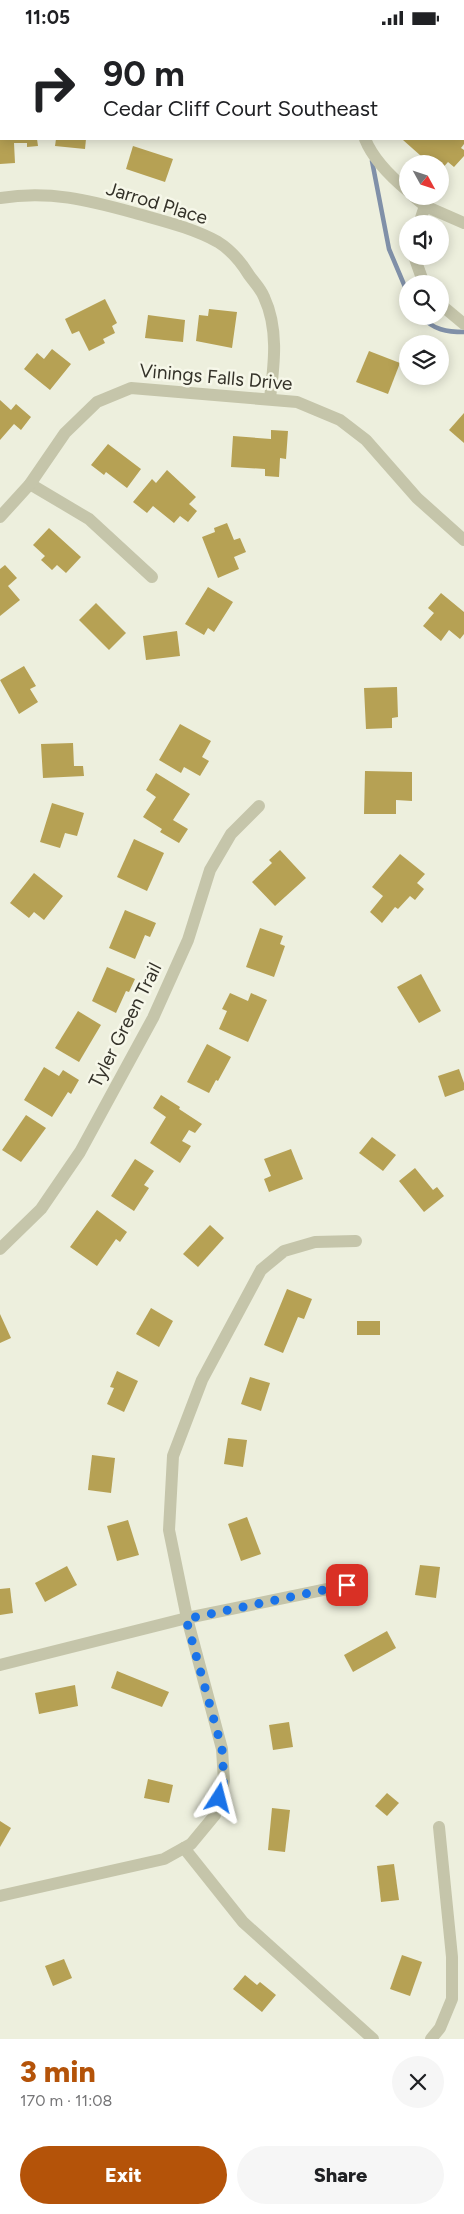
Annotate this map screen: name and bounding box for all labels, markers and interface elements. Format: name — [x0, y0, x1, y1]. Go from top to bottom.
text: 11:05 — [25, 6, 70, 29]
text: 90 m — [103, 53, 185, 95]
icon: right — [20, 55, 85, 120]
text: Cedar Cliff Court Southeast — [103, 95, 378, 122]
north arrow — [399, 155, 449, 205]
map controls — [399, 155, 449, 385]
street label: Jarrod Place — [104, 177, 210, 229]
button: sound — [399, 215, 449, 265]
button: search — [399, 275, 449, 325]
button: layers — [399, 335, 449, 385]
street label: Vinings Falls Drive — [138, 359, 294, 395]
street label: Tyler Green Trail — [84, 959, 166, 1091]
pin — [326, 1564, 368, 1606]
icon: arrive — [333, 1571, 361, 1599]
position arrow — [192, 1771, 244, 1823]
text: 3 min — [20, 2053, 96, 2090]
button: close — [392, 2056, 444, 2108]
text: 170 m · 11:08 — [20, 2091, 112, 2110]
button: Exit — [20, 2146, 227, 2204]
button: Share — [237, 2146, 444, 2204]

